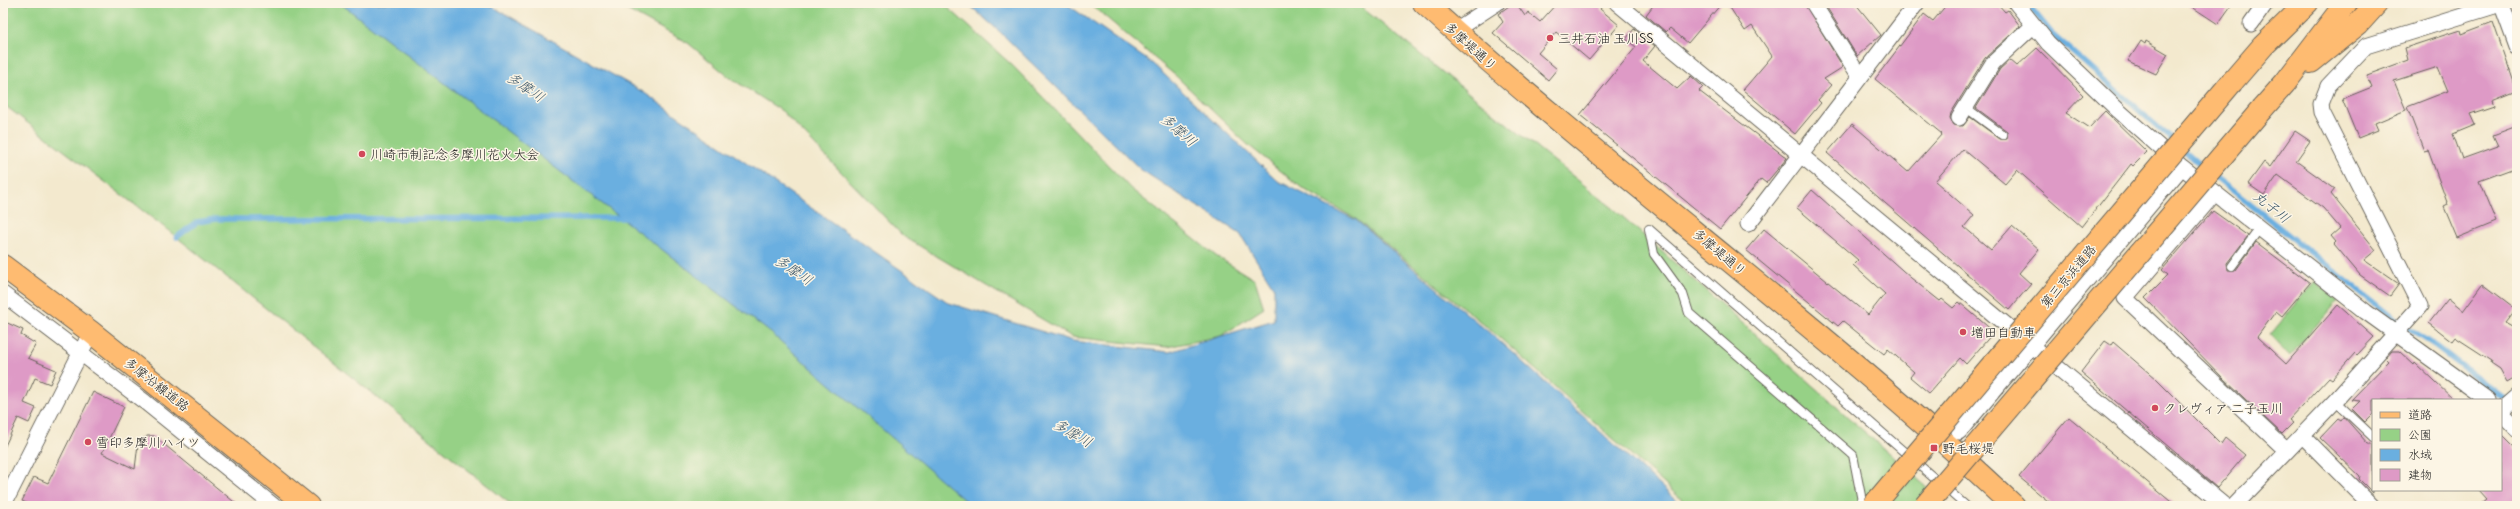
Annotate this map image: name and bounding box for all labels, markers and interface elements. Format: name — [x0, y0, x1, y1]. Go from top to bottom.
street label: 多摩堤通り — [1441, 18, 1501, 74]
place label: 三井石油 玉川SS — [1558, 30, 1654, 47]
marker: 三井石油 玉川SS — [1545, 33, 1555, 43]
water label: 多摩川 — [504, 68, 548, 106]
water label: 多摩川 — [1157, 109, 1201, 151]
place label: 川崎市制記念多摩川花火大会 — [370, 146, 539, 163]
marker: 川崎市制記念多摩川花火大会 — [357, 149, 367, 159]
water label: 丸子川 — [2250, 187, 2294, 227]
street label: 多摩堤通り — [1689, 225, 1750, 280]
street label: 第三京浜道路 — [2037, 241, 2100, 312]
water label: 多摩川 — [772, 251, 816, 289]
place label: 増田自動車 — [1971, 324, 2036, 341]
marker: 増田自動車 — [1958, 327, 1968, 337]
street label: 多摩沿線道路 — [121, 354, 193, 415]
legend — [2372, 399, 2502, 491]
place label: クレヴィア 二子玉川 — [2163, 400, 2283, 417]
marker: クレヴィア 二子玉川 — [2150, 403, 2160, 413]
text: 道路 — [2408, 407, 2432, 422]
water label: 多摩川 — [1050, 415, 1096, 451]
text: 公園 — [2408, 427, 2432, 442]
place label: 雪印多摩川ハイツ — [96, 434, 200, 451]
marker: 雪印多摩川ハイツ — [83, 437, 93, 447]
place label: 野毛桜堤 — [1942, 440, 1994, 457]
marker: 野毛桜堤 — [1929, 443, 1939, 453]
text: 水域 — [2408, 447, 2432, 462]
text: 建物 — [2408, 467, 2432, 482]

